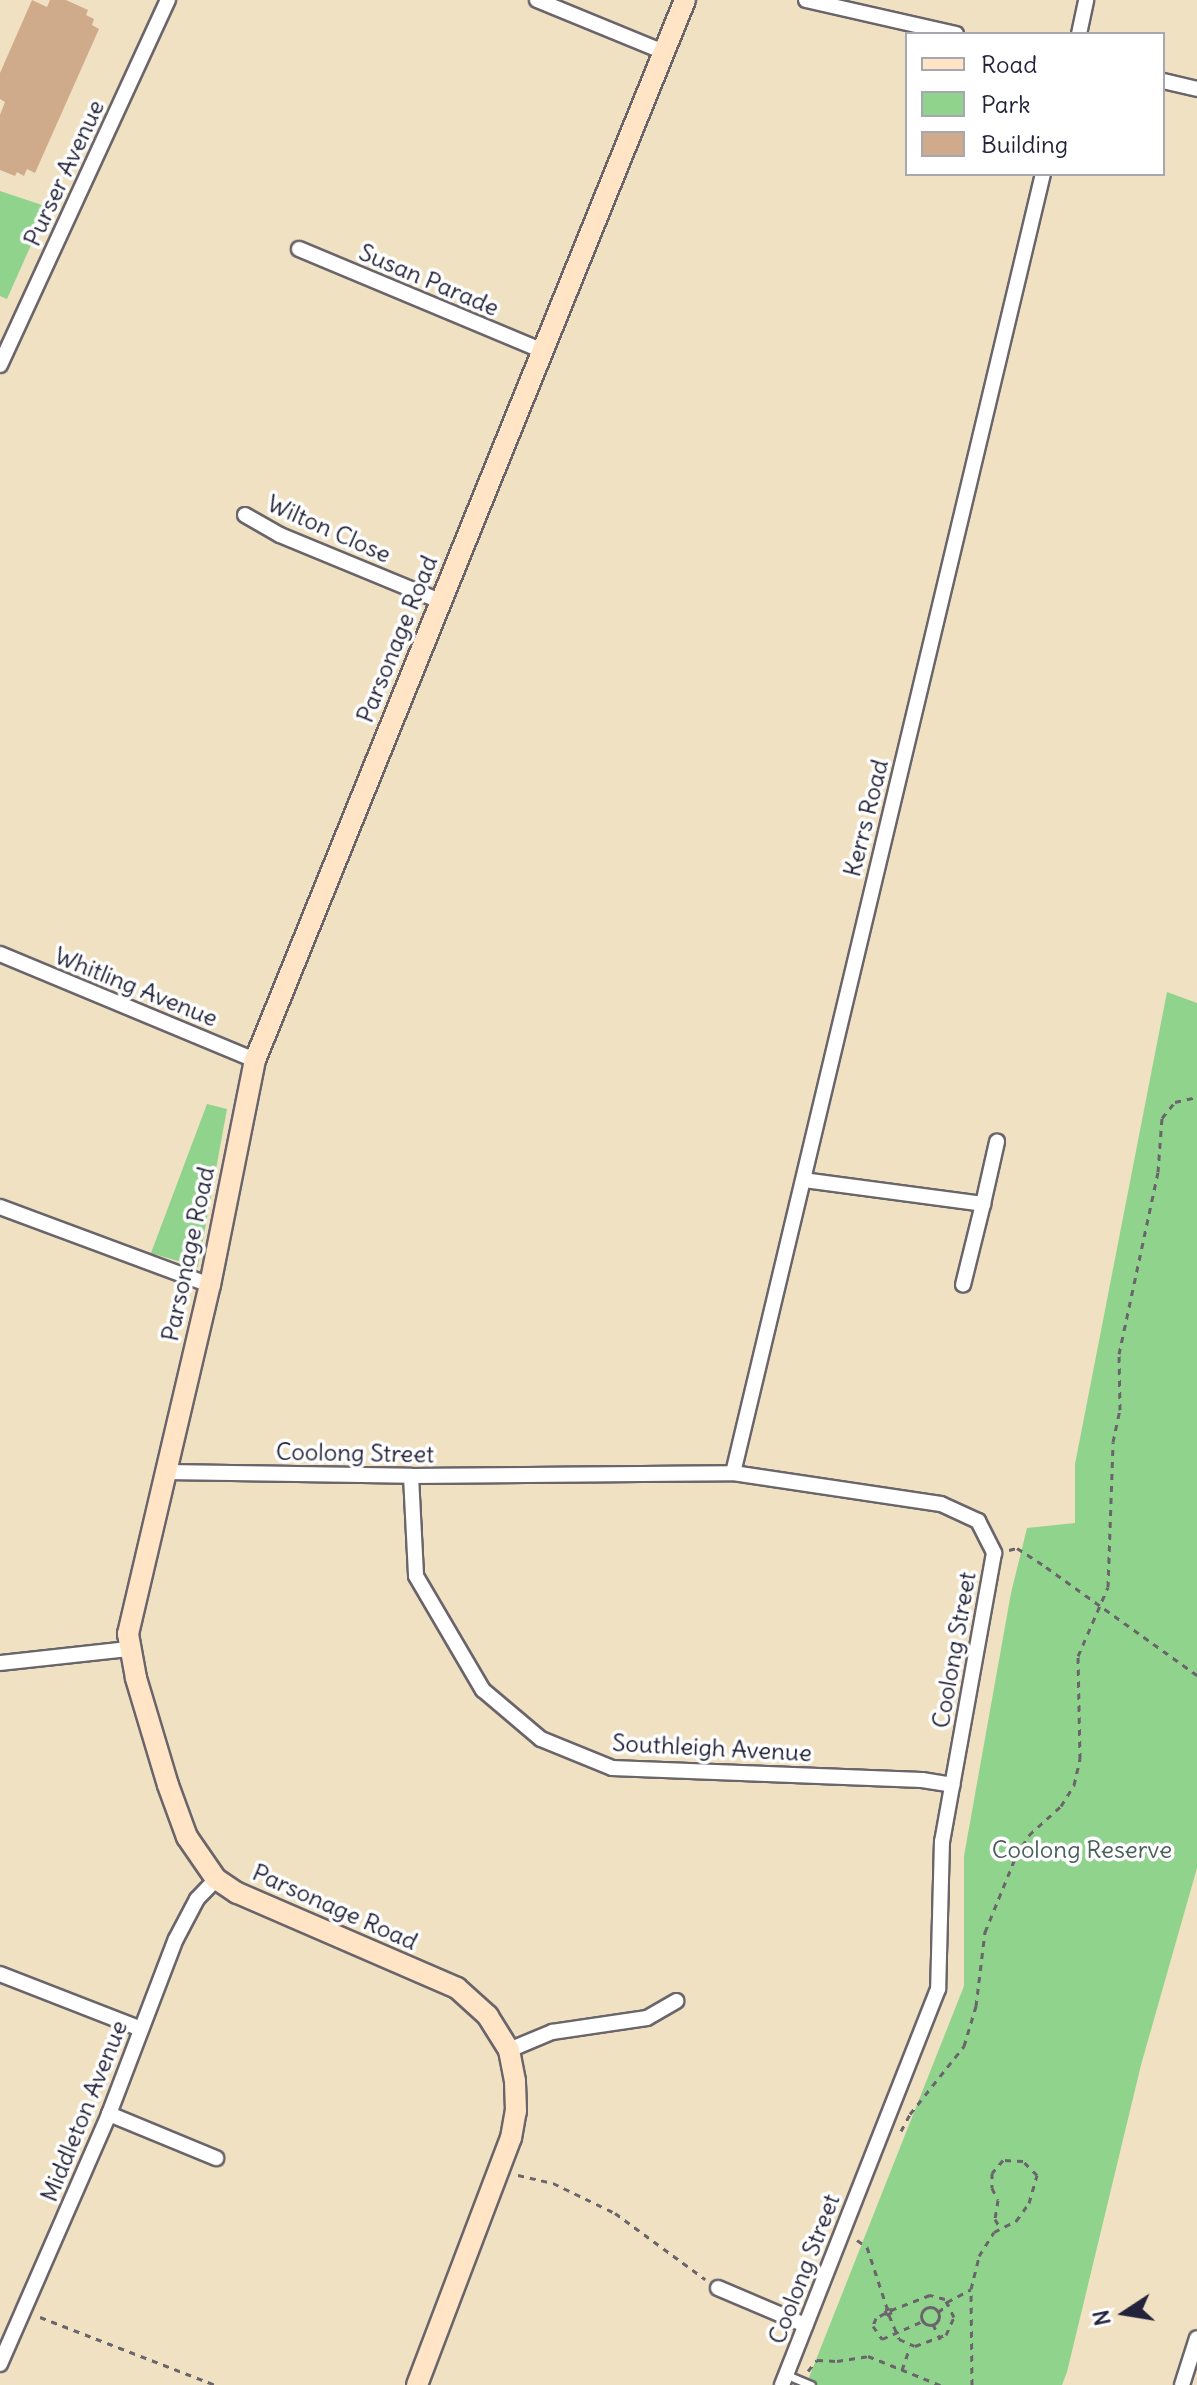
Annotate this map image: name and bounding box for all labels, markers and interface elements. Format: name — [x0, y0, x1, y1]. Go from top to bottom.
legend — [905, 32, 1165, 176]
text: Road — [981, 49, 1037, 79]
text: Park — [981, 89, 1031, 119]
street label: Purser Avenue — [18, 95, 110, 251]
text: Building — [981, 129, 1068, 159]
street label: Susan Parade — [355, 238, 503, 322]
street label: Wilton Close — [263, 489, 395, 569]
street label: Parsonage Road — [350, 551, 444, 727]
street label: Kerrs Road — [838, 756, 894, 880]
street label: Whitling Avenue — [50, 941, 222, 1033]
street label: Parsonage Road — [155, 1164, 221, 1344]
street label: Coolong Street — [276, 1437, 434, 1469]
street label: Coolong Street — [926, 1569, 982, 1731]
street label: Southleigh Avenue — [611, 1728, 813, 1768]
park label: Coolong Reserve — [992, 1836, 1172, 1864]
street label: Parsonage Road — [248, 1858, 422, 1956]
street label: Middleton Avenue — [35, 2016, 133, 2206]
street label: Coolong Street — [762, 2190, 846, 2348]
north arrow — [1085, 2273, 1165, 2353]
text: N — [1086, 2308, 1117, 2328]

